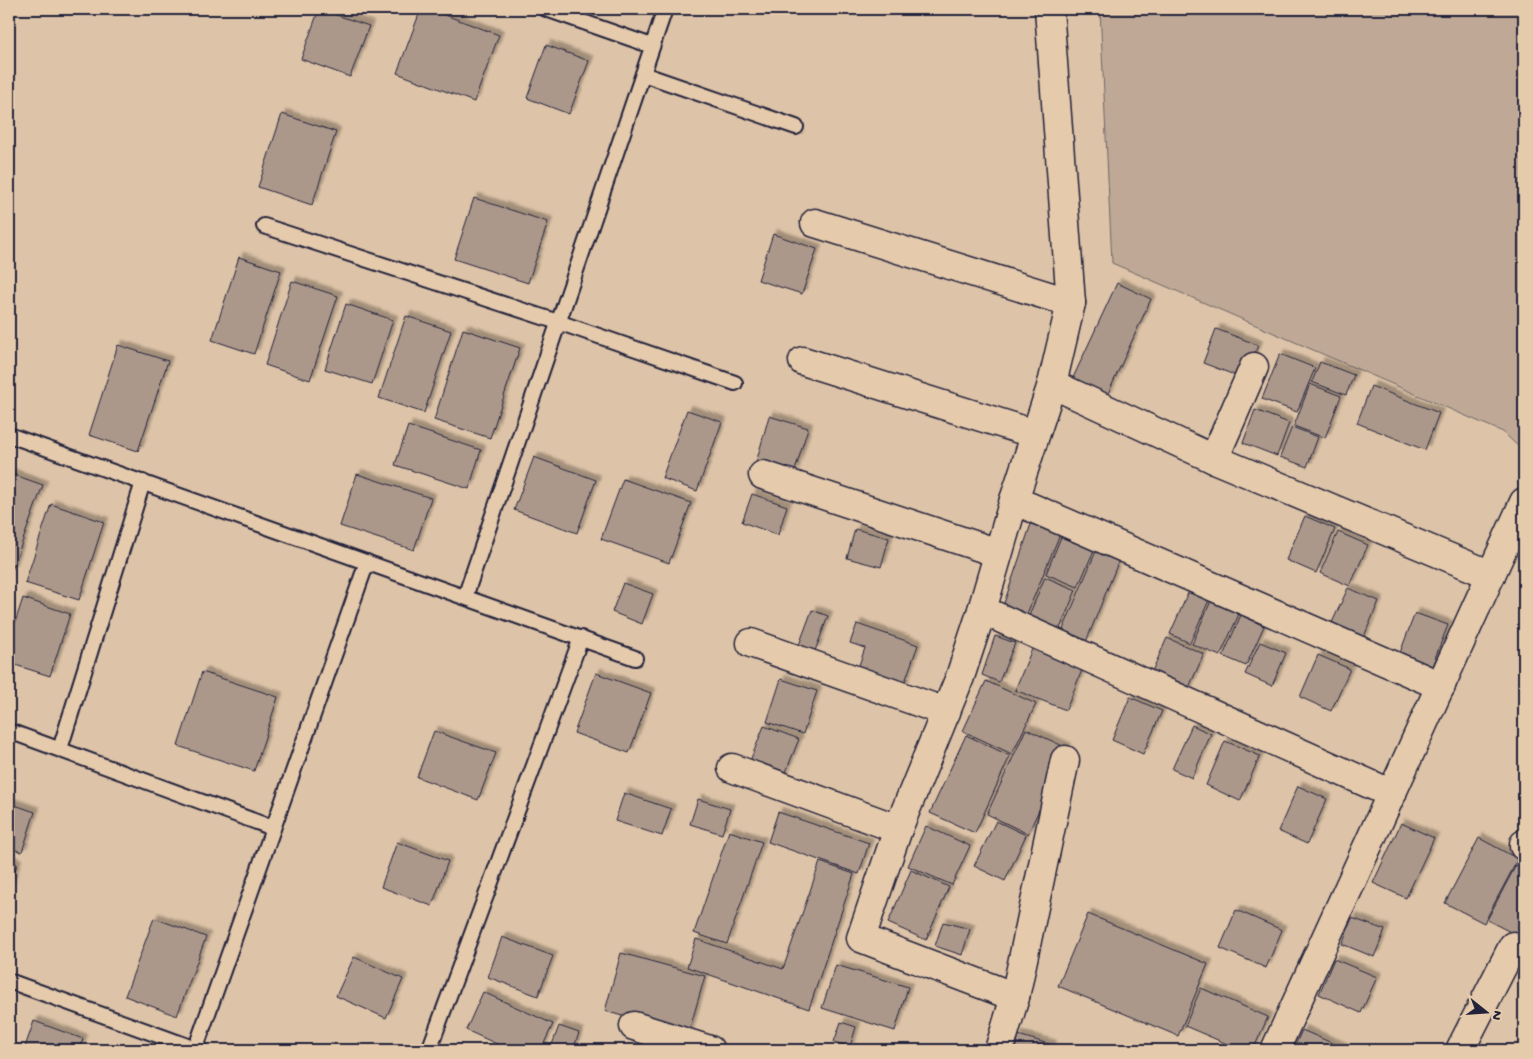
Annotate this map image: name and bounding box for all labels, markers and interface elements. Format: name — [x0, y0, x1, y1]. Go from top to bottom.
north arrow — [1460, 986, 1510, 1036]
text: N — [1487, 1008, 1506, 1022]

